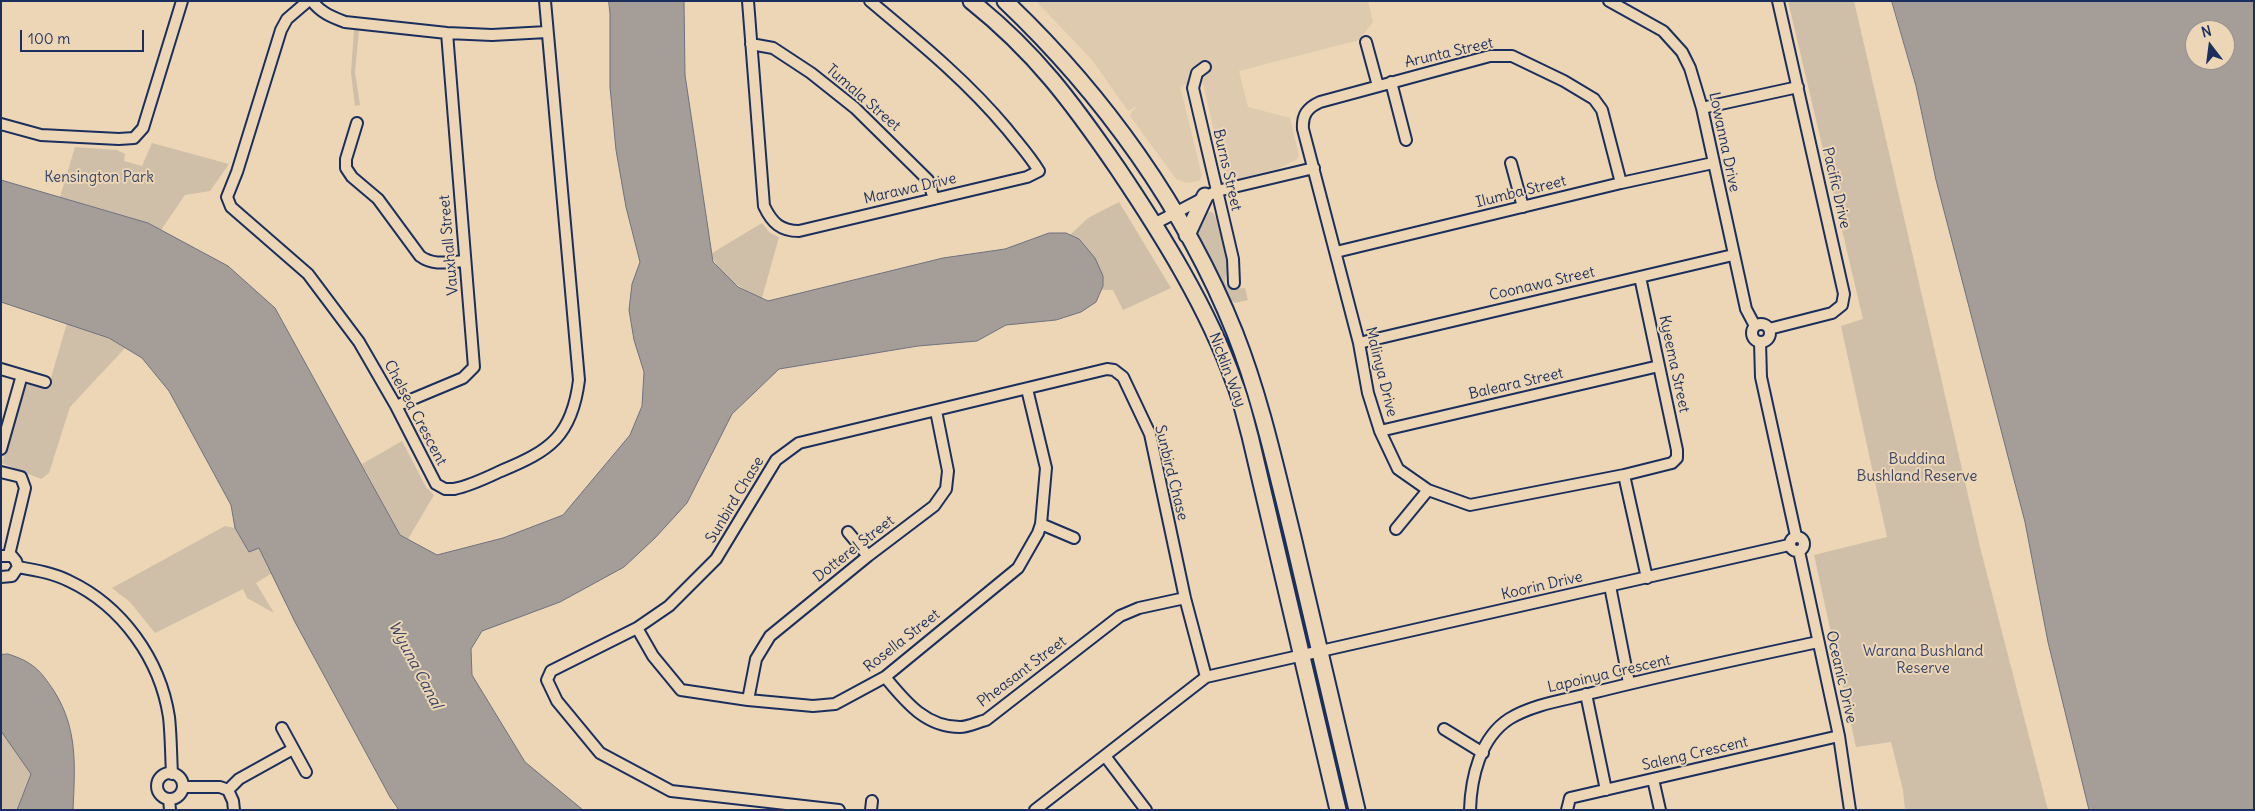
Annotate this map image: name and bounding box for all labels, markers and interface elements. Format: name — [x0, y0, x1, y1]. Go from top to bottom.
scale bar — [22, 20, 146, 52]
north arrow — [2185, 20, 2235, 70]
text: N — [2199, 22, 2213, 41]
text: 100 m — [28, 29, 70, 48]
street label: Arunta Street — [1403, 34, 1495, 72]
street label: Tumala Street — [822, 61, 904, 135]
street label: Lowanna Drive — [1705, 90, 1743, 194]
street label: Burns Street — [1209, 127, 1245, 213]
street label: Pacific Drive — [1818, 145, 1854, 231]
park label: Kensington Park — [44, 169, 154, 187]
street label: Marawa Drive — [862, 170, 958, 208]
street label: Ilumba Street — [1474, 172, 1568, 212]
street label: Vauxhall Street — [436, 194, 462, 296]
street label: Coonawa Street — [1487, 263, 1597, 305]
street label: Kyeema Street — [1655, 314, 1693, 414]
street label: Malinya Drive — [1361, 325, 1401, 419]
street label: Nicklin Way — [1205, 330, 1249, 410]
street label: Chelsea Crescent — [380, 357, 450, 469]
street label: Baleara Street — [1467, 364, 1565, 404]
street label: Sunbird Chase — [1150, 423, 1192, 523]
park label: Buddina Bushland Reserve — [1857, 451, 1977, 486]
street label: Sunbird Chase — [702, 453, 768, 547]
street label: Dotterel Street — [810, 512, 898, 586]
street label: Koorin Drive — [1499, 568, 1585, 604]
street label: Rosella Street — [860, 606, 944, 676]
water label: Wyuna Canal — [384, 618, 446, 712]
street label: Oceanic Drive — [1822, 629, 1860, 725]
street label: Pheasant Street — [974, 633, 1070, 711]
park label: Warana Bushland Reserve — [1863, 643, 1983, 678]
street label: Lapoinya Crescent — [1546, 651, 1672, 697]
street label: Saleng Crescent — [1640, 733, 1750, 775]

